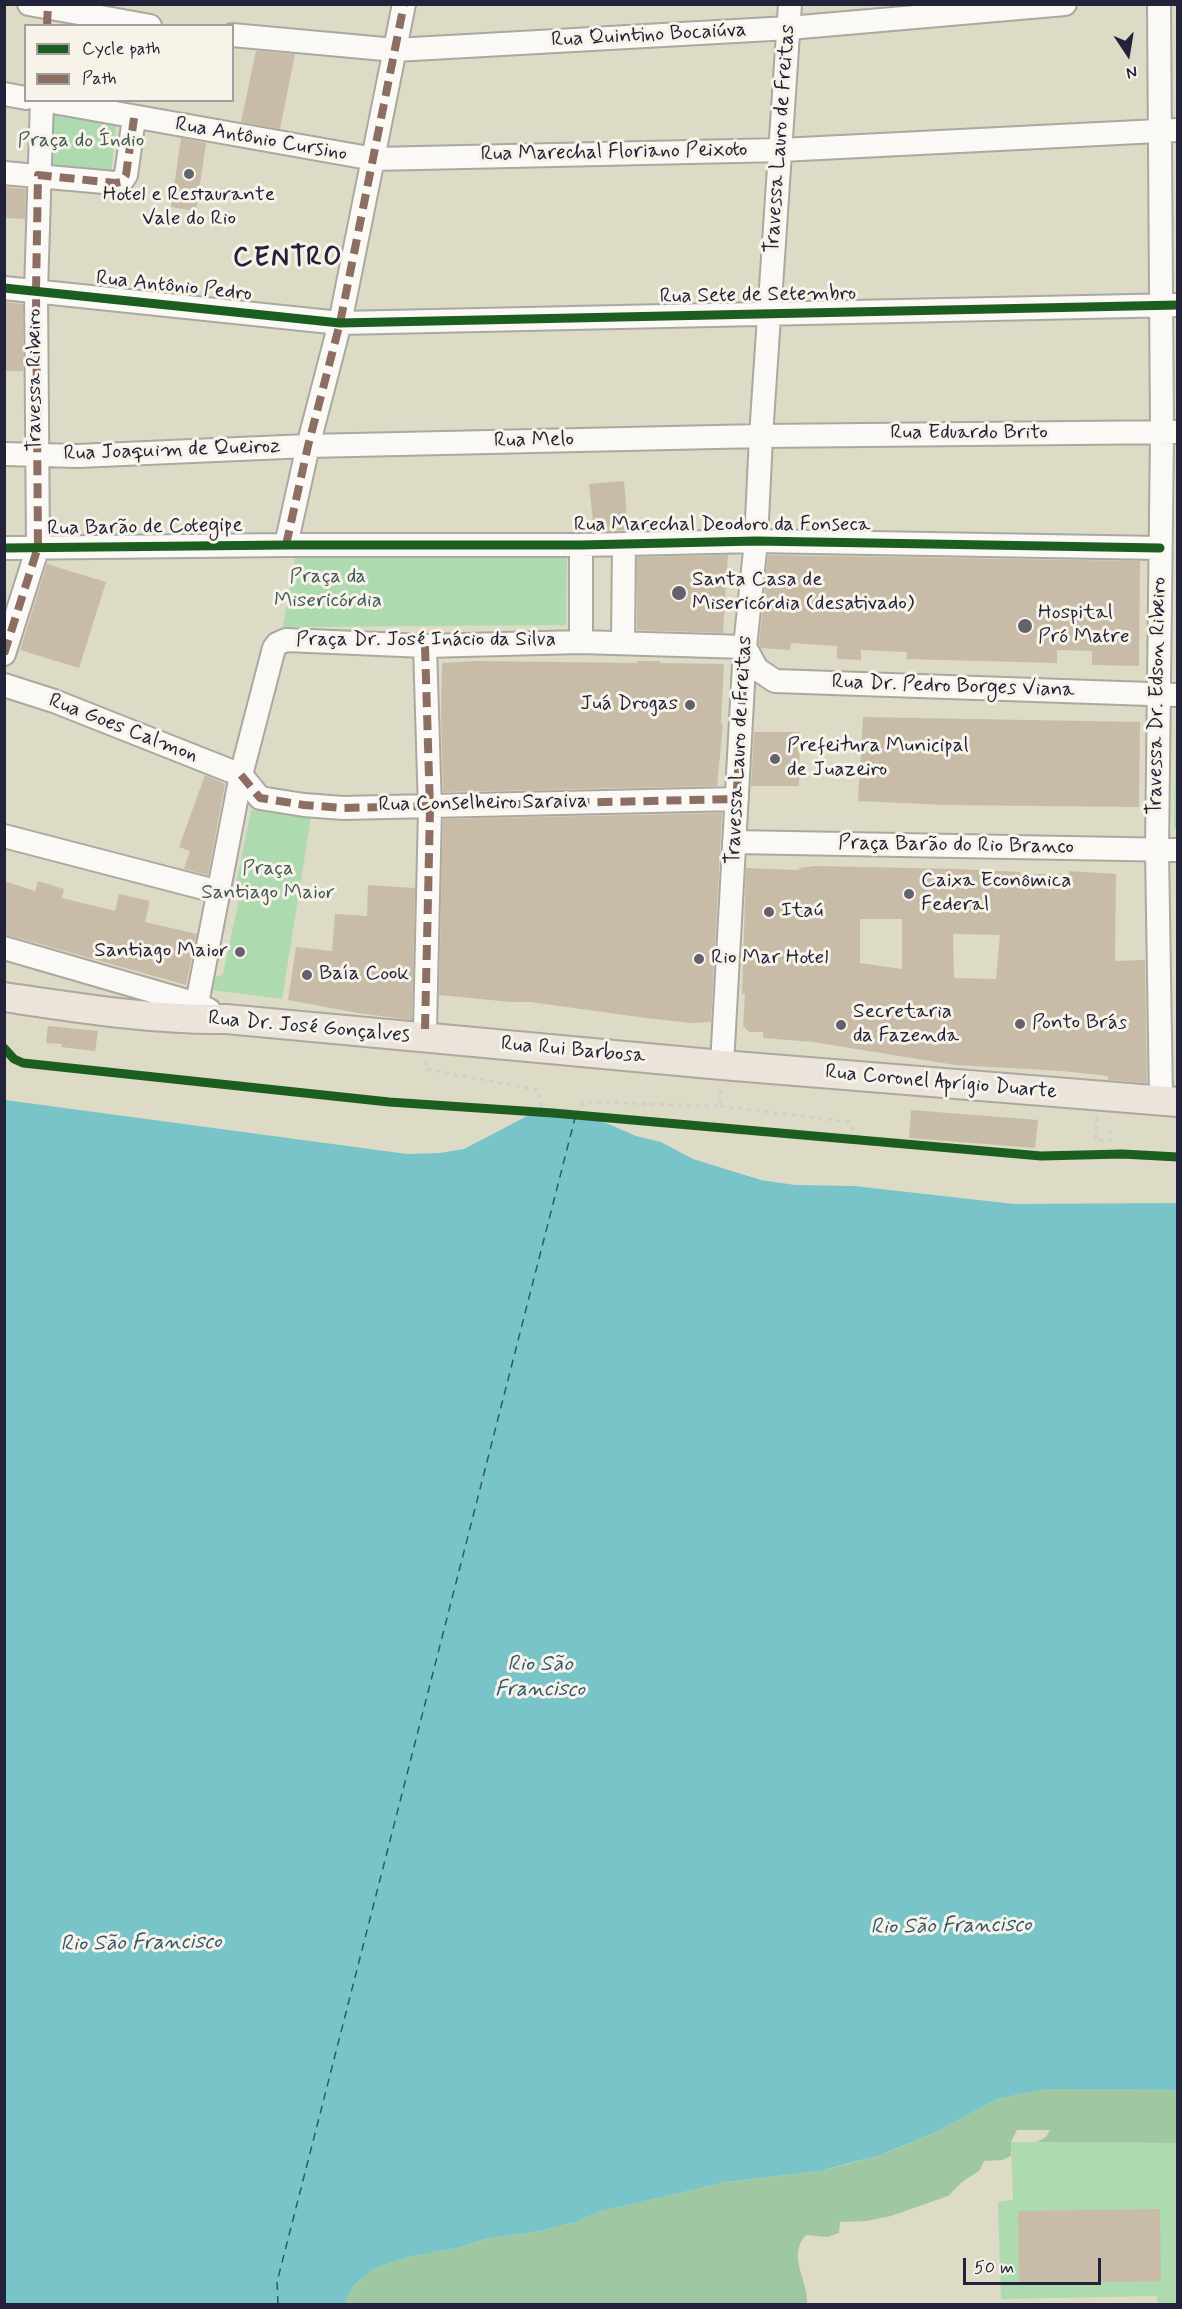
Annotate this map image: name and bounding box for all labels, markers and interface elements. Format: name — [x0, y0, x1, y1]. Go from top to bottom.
street label: Rua Quintino Bocaiúva — [551, 18, 747, 54]
legend — [24, 24, 234, 102]
street label: Travessa Lauro de Freitas — [760, 24, 802, 254]
north arrow — [1098, 24, 1158, 84]
text: Cycle path — [82, 37, 160, 61]
text: N — [1124, 61, 1139, 83]
text: Path — [82, 67, 117, 91]
street label: Rua Antônio Cursino — [173, 112, 349, 168]
park label: Praça do Índio — [18, 129, 144, 155]
street label: Rua Marechal Floriano Peixoto — [480, 138, 748, 168]
marker: Hotel e Restaurante Vale do Rio — [182, 167, 196, 181]
place label: Hotel e Restaurante Vale do Rio — [103, 183, 275, 233]
district label: CENTRO — [231, 243, 345, 275]
street label: Rua Antônio Pedro — [95, 266, 253, 308]
street label: Rua Sete de Setembro — [660, 282, 856, 310]
street label: Travessa Ribeiro — [23, 309, 49, 451]
street label: Rua Eduardo Brito — [890, 421, 1048, 447]
street label: Rua Melo — [494, 428, 574, 454]
street label: Rua Joaquim de Queiroz — [63, 435, 281, 467]
street label: Rua Marechal Deodoro da Fonseca — [574, 513, 870, 539]
street label: Rua Barão de Cotegipe — [47, 514, 243, 542]
park label: Praça da Misericórdia — [274, 565, 382, 615]
place label: Santa Casa de Misericórdia (desativado) — [692, 568, 914, 618]
street label: Travessa Dr. Edson Ribeiro — [1143, 577, 1173, 815]
marker: Santa Casa de Misericórdia (desativado) — [670, 584, 688, 602]
place label: Hospital Pró Matre — [1038, 601, 1129, 651]
marker: Hospital Pró Matre — [1016, 617, 1034, 635]
street label: Praça Dr. José Inácio da Silva — [296, 628, 556, 654]
street label: Travessa Lauro de Freitas — [721, 635, 759, 865]
street label: Rua Dr. Pedro Borges Viana — [831, 670, 1075, 704]
street label: Rua Goes Calmon — [45, 689, 201, 769]
place label: Juá Drogas — [580, 692, 678, 718]
marker: Juá Drogas — [683, 698, 697, 712]
place label: Prefeitura Municipal de Juazeiro — [787, 734, 969, 784]
marker: Prefeitura Municipal de Juazeiro — [768, 752, 782, 766]
street label: Rua Conselheiro Saraiva — [378, 790, 588, 818]
street label: Praça Barão do Rio Branco — [838, 831, 1074, 861]
park label: Praça Santiago Maior — [201, 857, 335, 907]
place label: Caixa Econômica Federal — [921, 869, 1072, 919]
marker: Caixa Econômica Federal — [902, 887, 916, 901]
place label: Itaú — [781, 899, 823, 925]
marker: Itaú — [762, 905, 776, 919]
place label: Santiago Maior — [94, 939, 228, 965]
marker: Santiago Maior — [233, 945, 247, 959]
place label: Rio Mar Hotel — [711, 946, 829, 972]
marker: Rio Mar Hotel — [692, 952, 706, 966]
place label: Baía Cook — [319, 962, 409, 988]
marker: Baía Cook — [300, 968, 314, 982]
place label: Secretaria da Fazenda — [853, 1000, 959, 1050]
street label: Rua Dr. José Gonçalves — [207, 1007, 411, 1049]
place label: Ponto Brás — [1032, 1011, 1127, 1037]
marker: Ponto Brás — [1013, 1017, 1027, 1031]
marker: Secretaria da Fazenda — [834, 1018, 848, 1032]
street label: Rua Rui Barbosa — [500, 1032, 646, 1070]
street label: Rua Coronel Aprígio Duarte — [824, 1060, 1058, 1106]
water label: Rio São Francisco — [495, 1652, 585, 1704]
water label: Rio São Francisco — [870, 1912, 1032, 1942]
water label: Rio São Francisco — [60, 1929, 222, 1959]
scale bar — [966, 2246, 1104, 2284]
text: 50 m — [974, 2256, 1014, 2280]

